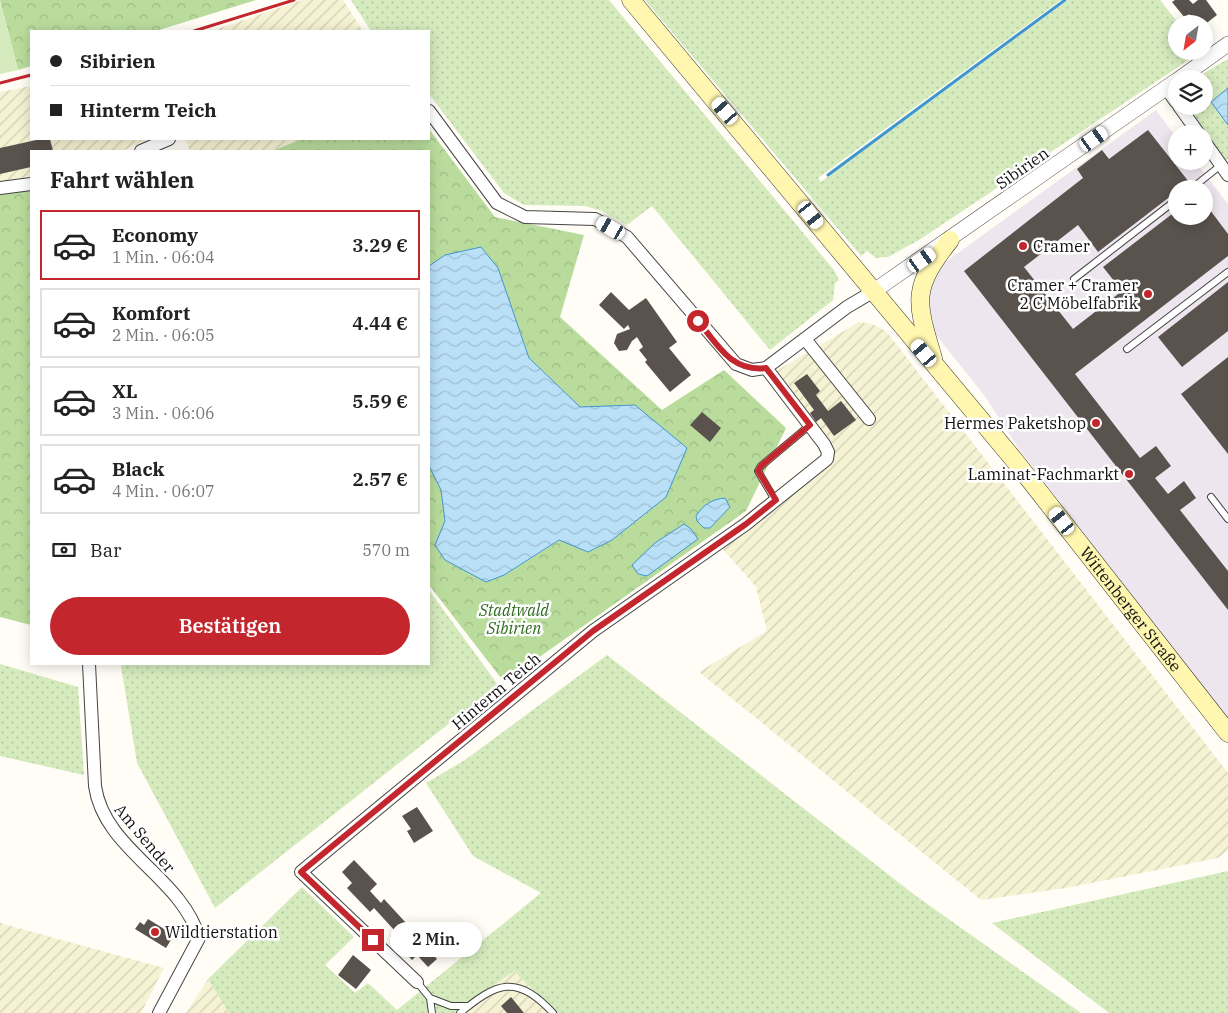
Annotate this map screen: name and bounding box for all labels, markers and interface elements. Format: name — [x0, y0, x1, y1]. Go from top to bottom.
north arrow — [1168, 15, 1212, 60]
map controls — [1168, 15, 1213, 225]
text: Sibirien — [80, 49, 156, 73]
button: layers — [1168, 70, 1213, 115]
car — [709, 95, 740, 127]
text: Hinterm Teich — [80, 98, 217, 122]
car — [1077, 124, 1110, 154]
button: + — [1168, 125, 1213, 170]
street label: Sibirien — [992, 143, 1052, 193]
text: Fahrt wählen — [50, 165, 194, 194]
button: − — [1168, 180, 1213, 225]
car — [795, 199, 826, 231]
car — [594, 214, 627, 242]
icon: car — [52, 223, 97, 268]
text: Economy — [112, 223, 198, 247]
text: 3.29 € — [352, 233, 408, 257]
place label: Cramer — [1033, 236, 1090, 256]
marker: Cramer — [1017, 240, 1029, 252]
car — [905, 245, 938, 275]
text: 1 Min. · 06:04 — [112, 247, 215, 267]
place label: Cramer + Cramer 2 C Möbelfabrik — [1007, 275, 1139, 313]
marker: Cramer + Cramer 2 C Möbelfabrik — [1142, 288, 1154, 300]
icon: car — [52, 301, 97, 346]
text: Komfort — [112, 301, 190, 325]
route start — [687, 310, 709, 332]
text: 4.44 € — [352, 311, 408, 335]
text: 2 Min. · 06:05 — [112, 325, 215, 345]
car — [908, 337, 939, 369]
icon: car — [52, 379, 97, 424]
text: XL — [112, 379, 138, 403]
text: 5.59 € — [352, 389, 408, 413]
text: 3 Min. · 06:06 — [112, 403, 215, 423]
place label: Hermes Paketshop — [944, 413, 1086, 433]
marker: Hermes Paketshop — [1090, 417, 1102, 429]
icon: car — [52, 457, 97, 502]
text: Black — [112, 457, 164, 481]
place label: Laminat-Fachmarkt — [968, 464, 1119, 484]
text: 2.57 € — [352, 467, 408, 491]
marker: Laminat-Fachmarkt — [1123, 468, 1135, 480]
text: 4 Min. · 06:07 — [112, 481, 215, 501]
car — [1046, 505, 1077, 537]
icon: cash — [50, 536, 78, 564]
text: Bar — [90, 538, 122, 562]
text: 570 m — [362, 540, 410, 560]
street label: Wittenberger Straße — [1076, 542, 1186, 676]
button: Bestätigen — [50, 597, 410, 655]
park label: Stadtwald Sibirien — [478, 600, 549, 638]
street label: Hinterm Teich — [448, 648, 544, 734]
street label: Am Sender — [110, 800, 180, 876]
place label: Wildtierstation — [165, 922, 278, 942]
callout: 2 Min. — [390, 922, 483, 958]
marker: Wildtierstation — [149, 926, 161, 938]
route end — [362, 929, 384, 951]
text: 2 Min. — [412, 929, 460, 949]

